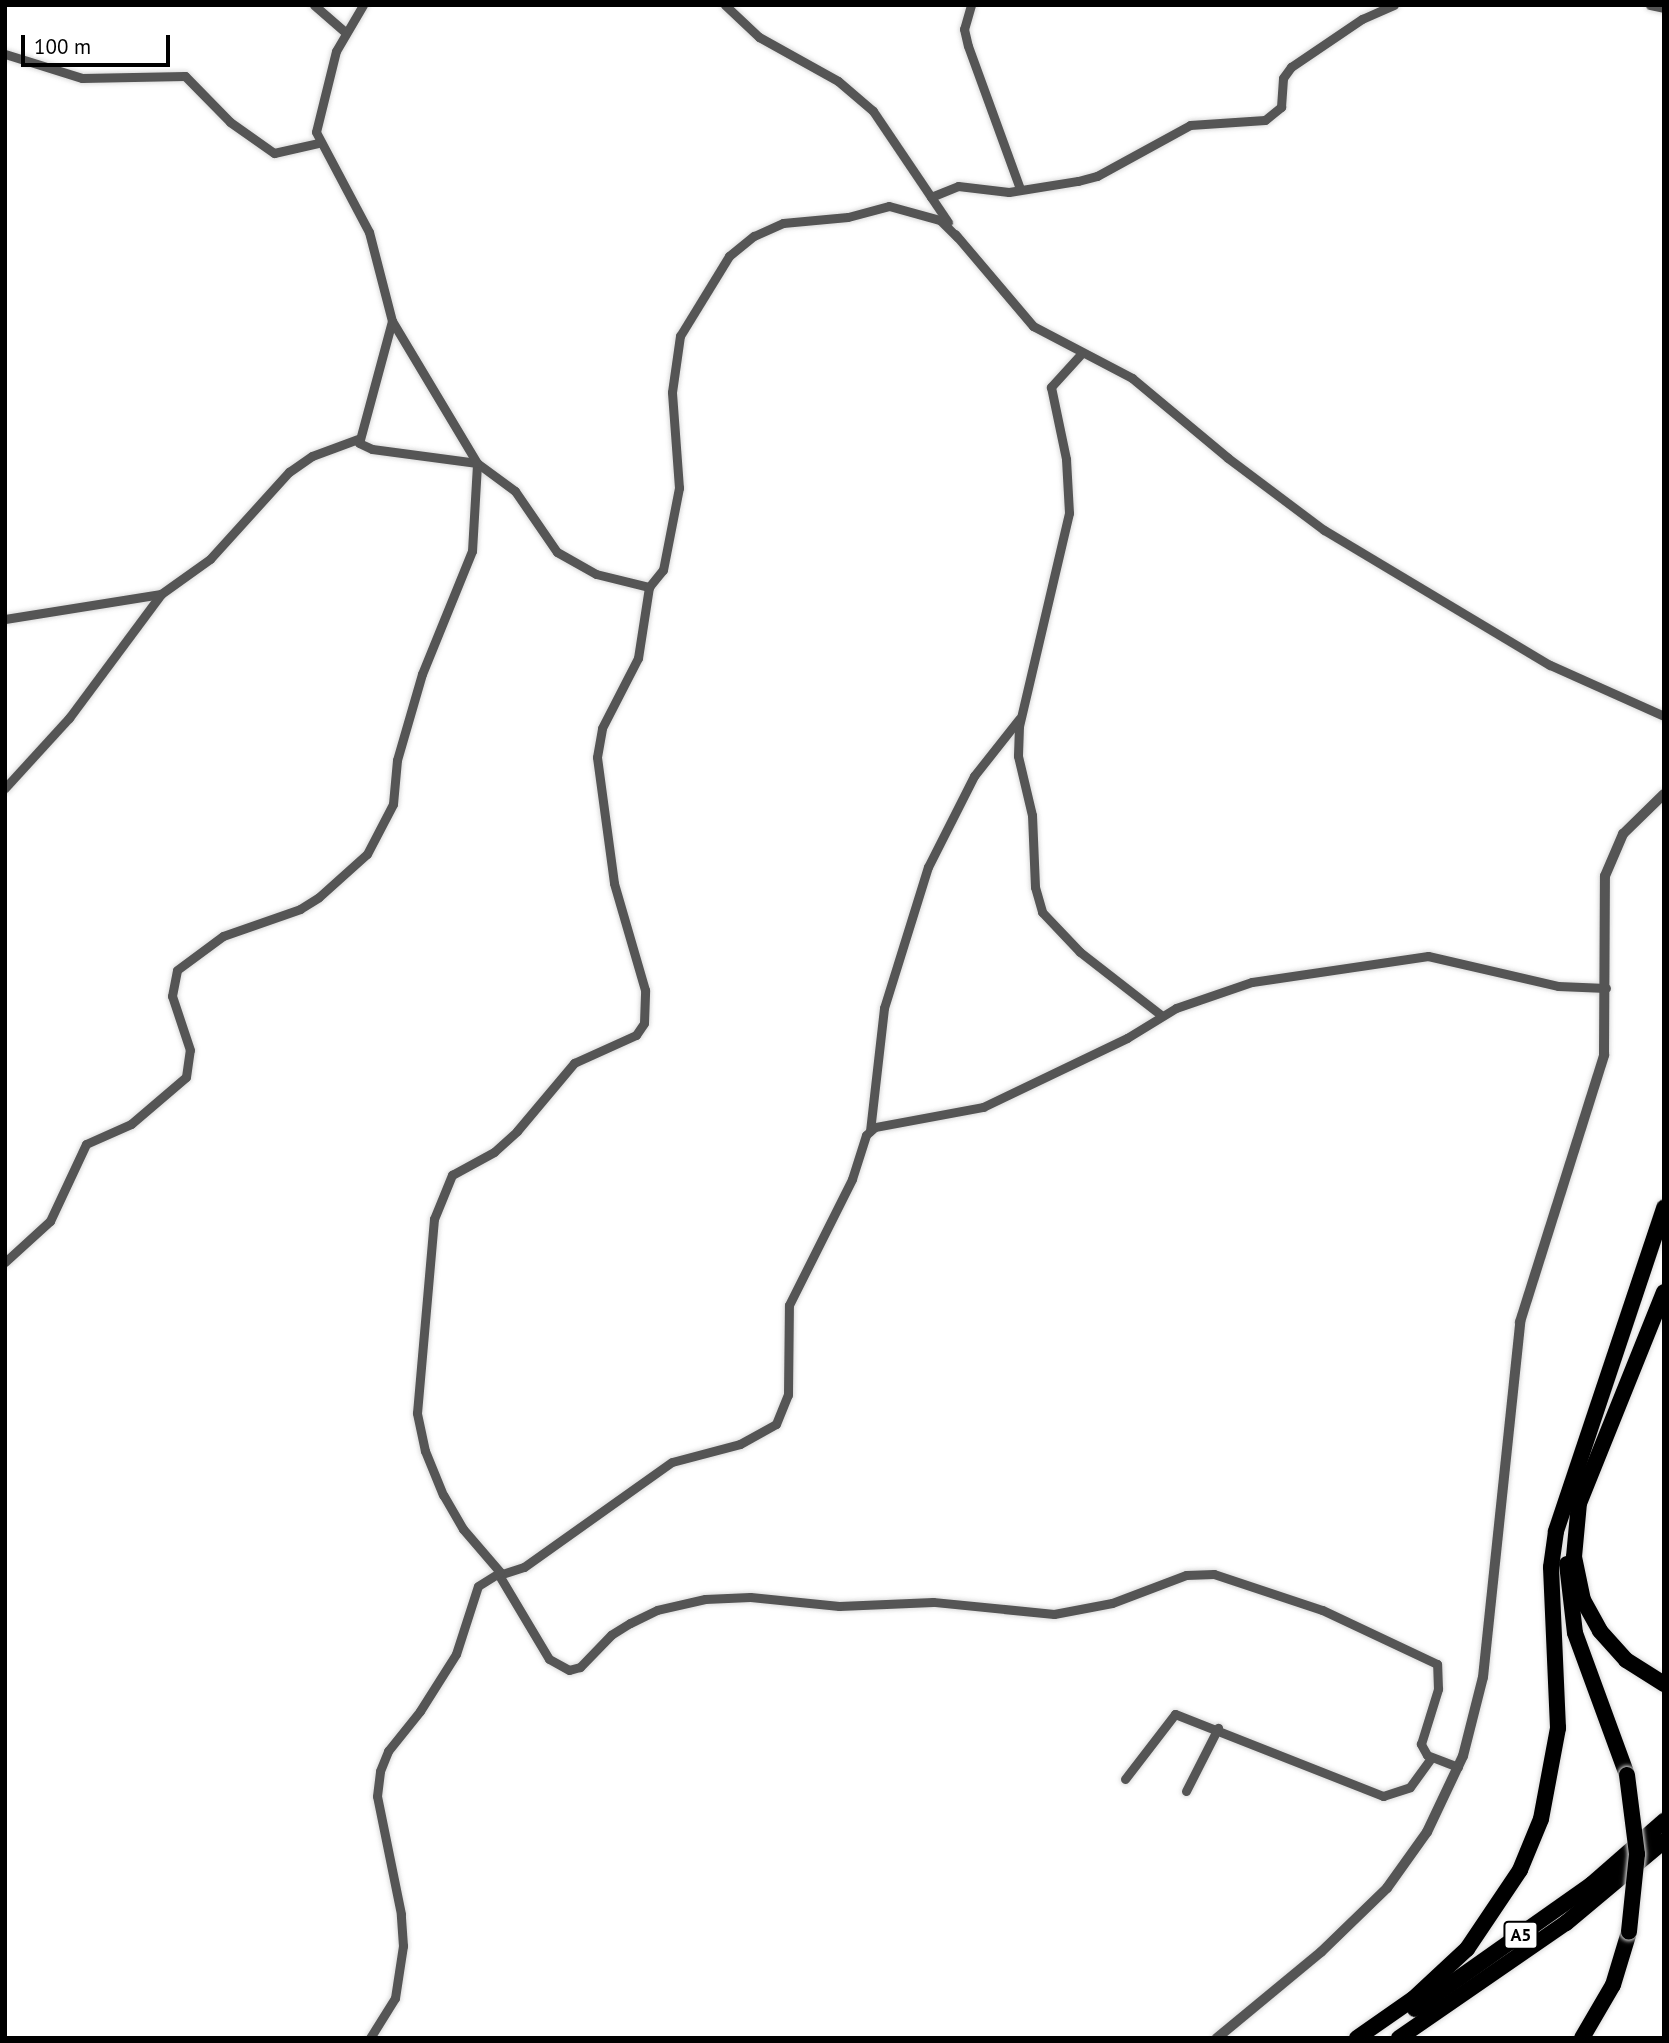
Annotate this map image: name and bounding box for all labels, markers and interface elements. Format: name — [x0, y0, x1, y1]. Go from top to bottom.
scale bar — [24, 21, 173, 65]
text: 100 m — [34, 33, 91, 60]
road number: A5 — [1502, 1921, 1540, 1950]

